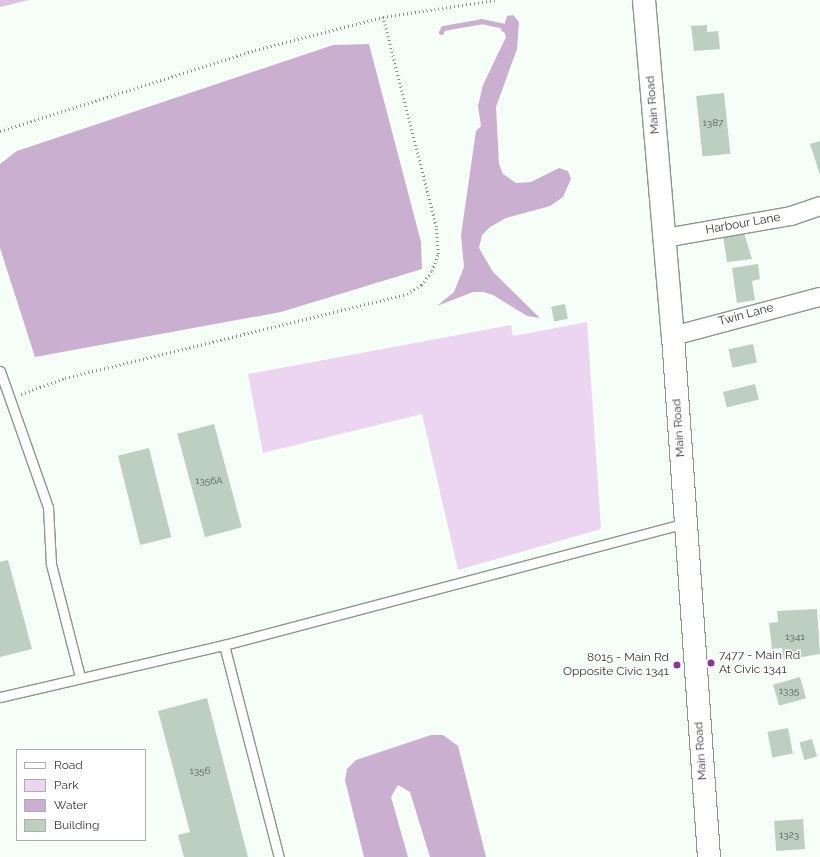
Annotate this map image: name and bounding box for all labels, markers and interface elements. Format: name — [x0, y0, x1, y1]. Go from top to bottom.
street label: Main Road — [643, 75, 663, 135]
house number: 1387 — [703, 117, 723, 129]
street label: Harbour Lane — [704, 210, 782, 238]
street label: Twin Lane — [717, 301, 775, 329]
street label: Main Road — [670, 398, 688, 458]
house number: 1356A — [195, 475, 223, 487]
house number: 1341 — [785, 631, 805, 643]
place label: 7477 - Main Rd At Civic 1341 — [719, 649, 800, 677]
place label: 8015 - Main Rd Opposite Civic 1341 — [563, 651, 669, 679]
marker: 7477 - Main Rd At Civic 1341 — [706, 658, 716, 668]
marker: 8015 - Main Rd Opposite Civic 1341 — [672, 660, 682, 670]
house number: 1335 — [779, 685, 799, 697]
street label: Main Road — [692, 721, 710, 781]
legend — [16, 749, 146, 841]
text: Road — [54, 758, 83, 772]
house number: 1356 — [189, 765, 211, 777]
text: Park — [54, 778, 79, 792]
text: Water — [54, 798, 88, 812]
text: Building — [54, 818, 100, 832]
house number: 1323 — [779, 829, 799, 841]

